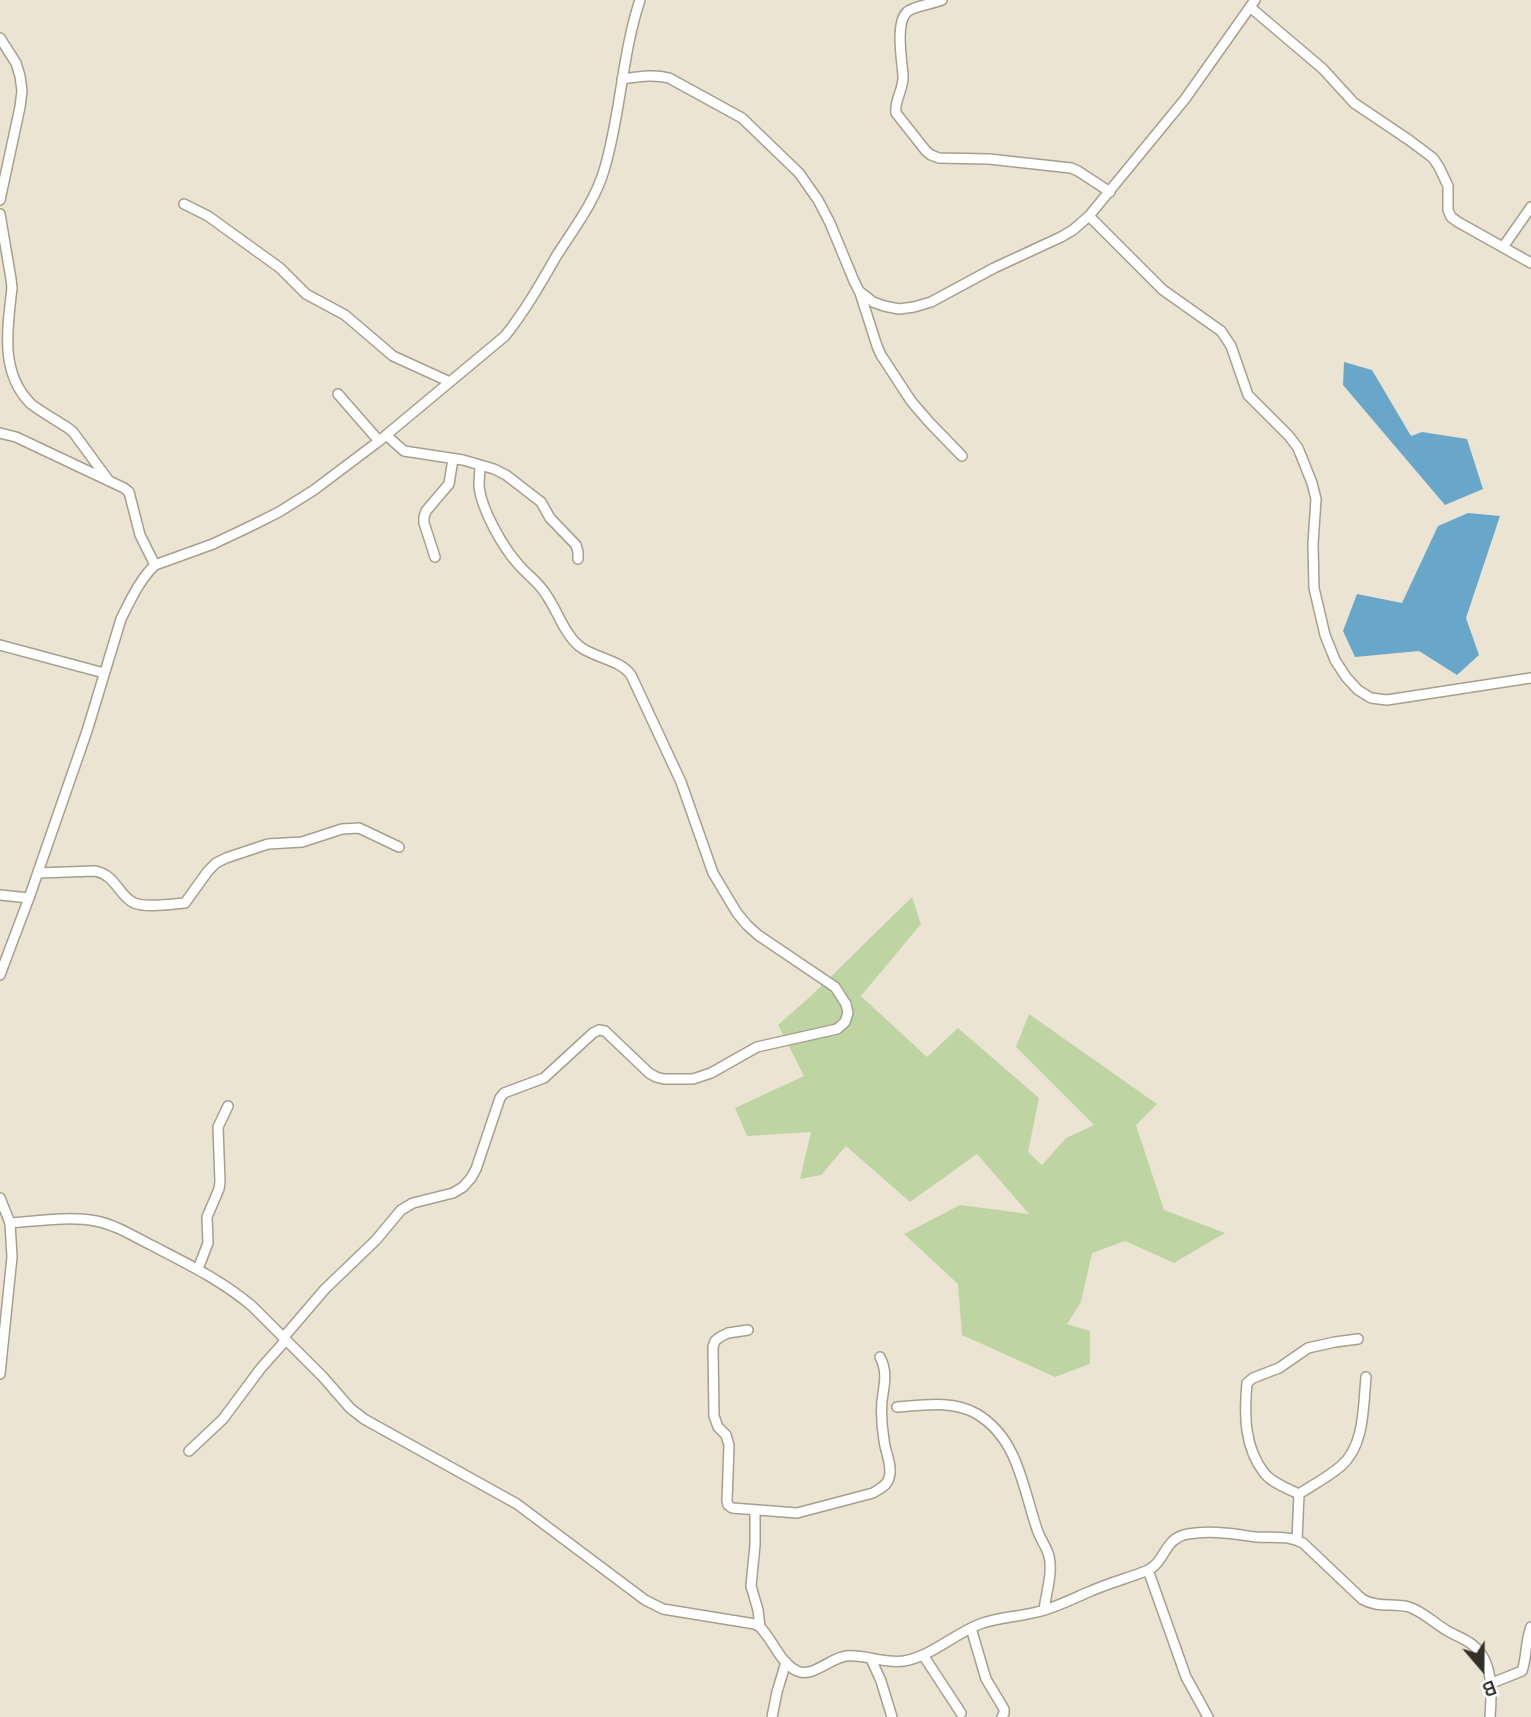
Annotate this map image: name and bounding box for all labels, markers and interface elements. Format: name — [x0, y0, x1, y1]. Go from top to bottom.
north arrow — [1447, 1633, 1517, 1703]
text: B — [1479, 1673, 1500, 1702]

